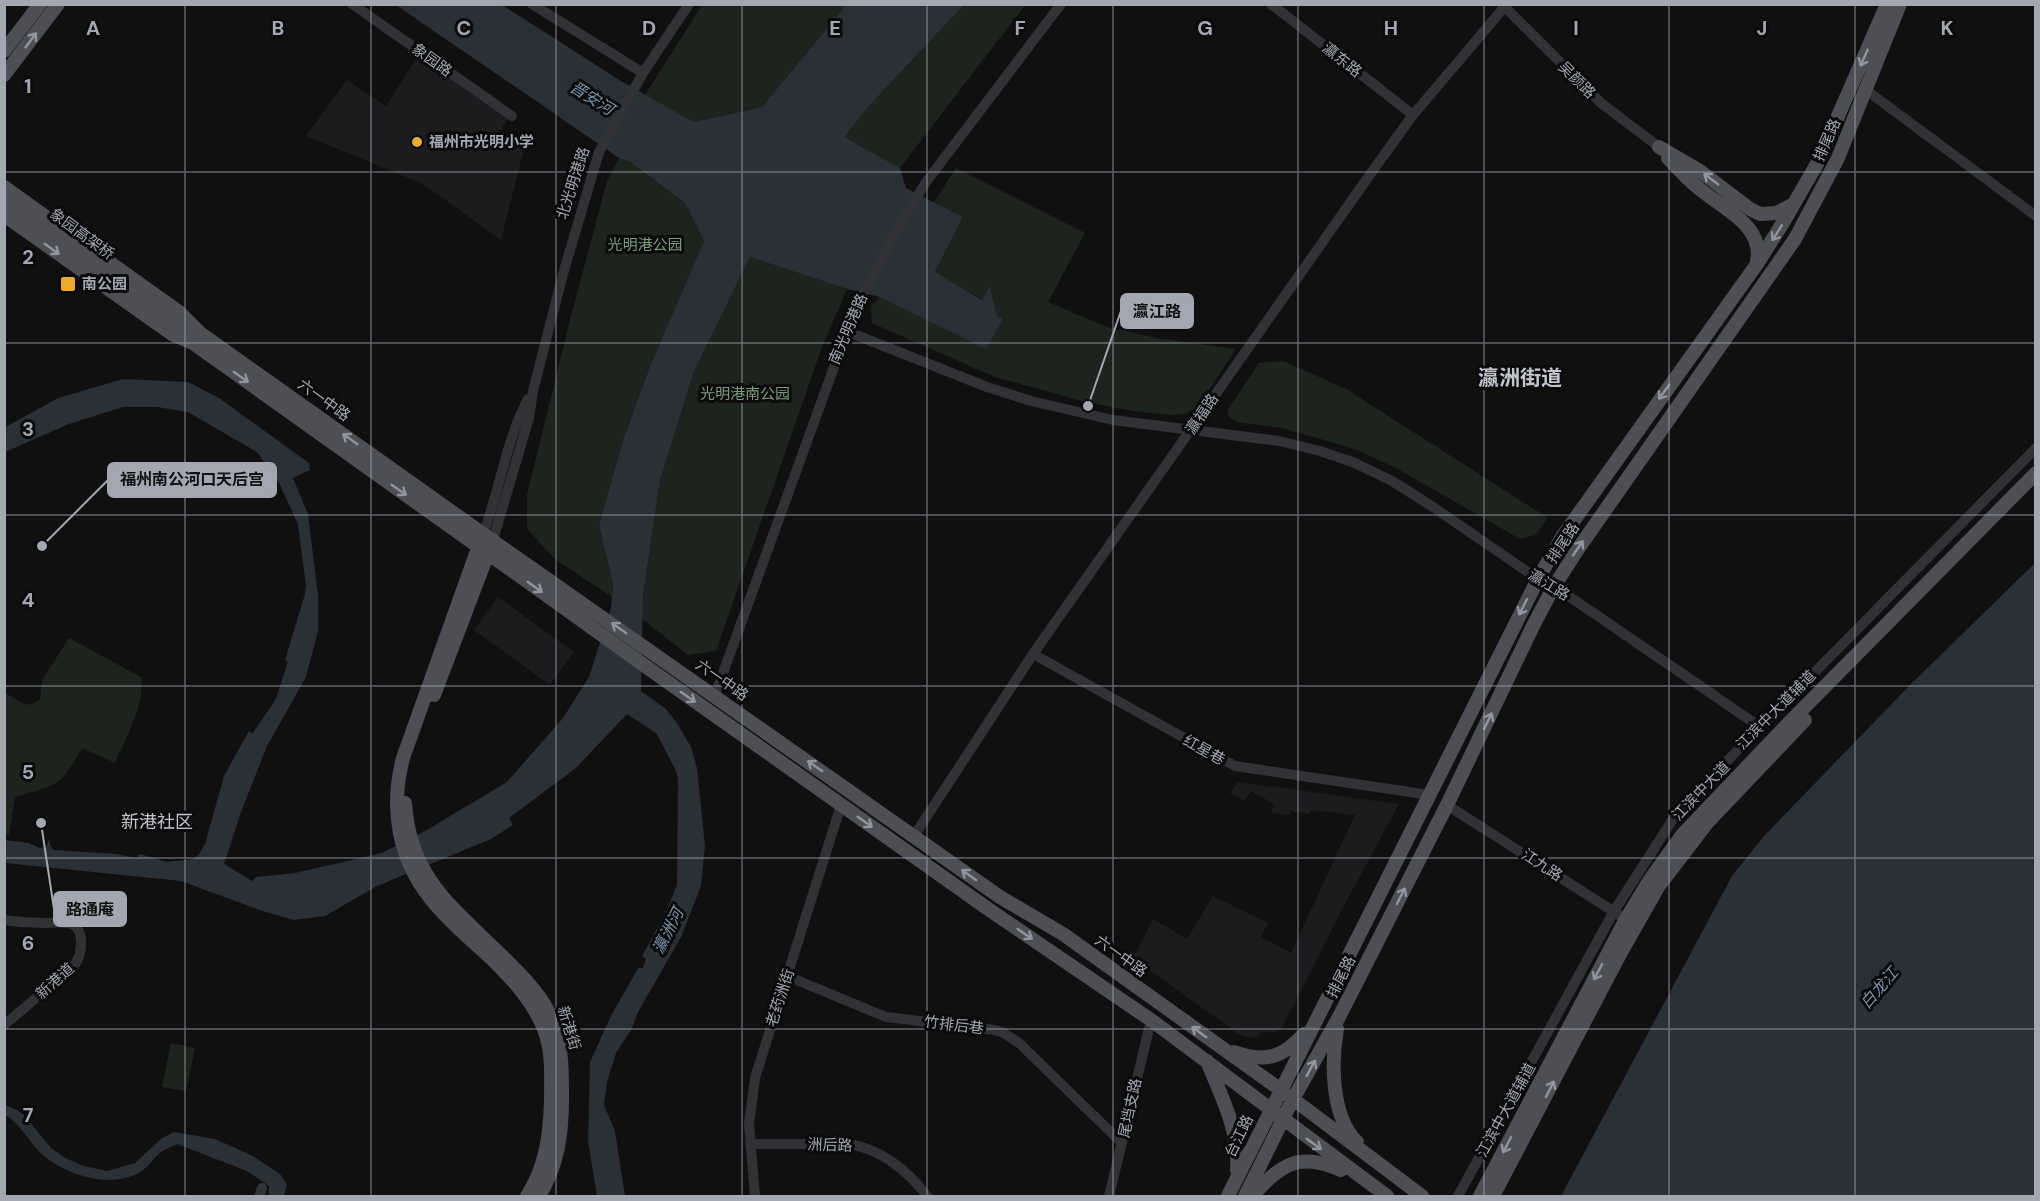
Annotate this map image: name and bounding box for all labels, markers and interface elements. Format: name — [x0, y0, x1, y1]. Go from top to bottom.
text: A — [86, 15, 100, 41]
text: B — [272, 15, 284, 41]
text: C — [457, 15, 471, 41]
text: D — [642, 15, 656, 41]
text: E — [829, 15, 841, 41]
text: F — [1014, 15, 1026, 41]
text: G — [1197, 15, 1213, 41]
text: H — [1384, 15, 1398, 41]
text: I — [1573, 15, 1579, 41]
text: J — [1757, 15, 1767, 41]
text: K — [1940, 15, 1954, 41]
one-way arrow — [25, 32, 37, 48]
street label: 瀛东路 — [1318, 38, 1366, 82]
street label: 象园路 — [408, 39, 456, 81]
one-way arrow — [1858, 49, 1869, 67]
street label: 吴颜路 — [1554, 57, 1600, 103]
text: 1 — [24, 73, 32, 99]
water label: 晋安河 — [566, 76, 620, 121]
street label: 排尾路 — [1809, 115, 1845, 165]
place label: 福州市光明小学 — [429, 132, 534, 152]
marker: 福州市光明小学 — [410, 135, 424, 149]
street label: 北光明港路 — [552, 144, 594, 222]
one-way arrow — [1703, 172, 1719, 185]
street label: 象园高架桥 — [46, 204, 118, 264]
one-way arrow — [1771, 224, 1783, 241]
park label: 光明港公园 — [607, 235, 683, 255]
one-way arrow — [44, 243, 60, 255]
text: 2 — [22, 244, 34, 270]
place label: 南公园 — [82, 274, 127, 294]
marker: 南公园 — [59, 275, 77, 293]
street label: 南光明港路 — [824, 291, 872, 367]
callout: 瀛江路 — [1121, 294, 1193, 328]
text: 瀛江路 — [1133, 301, 1181, 322]
district label: 瀛洲街道 — [1478, 364, 1562, 392]
one-way arrow — [232, 371, 248, 383]
street label: 六一中路 — [294, 374, 354, 426]
one-way arrow — [1658, 383, 1670, 399]
park label: 光明港南公园 — [700, 384, 790, 404]
street label: 瀛福路 — [1181, 390, 1223, 438]
text: 3 — [22, 416, 34, 442]
one-way arrow — [343, 433, 359, 446]
callout: 福州南公河口天后宫 — [108, 463, 276, 497]
text: 福州南公河口天后宫 — [120, 469, 264, 490]
one-way arrow — [391, 484, 407, 496]
street label: 排尾路 — [1542, 519, 1584, 567]
one-way arrow — [1572, 541, 1584, 557]
street label: 瀛江路 — [1525, 565, 1573, 605]
one-way arrow — [526, 581, 542, 593]
text: 4 — [22, 587, 35, 613]
one-way arrow — [1516, 598, 1528, 616]
one-way arrow — [611, 622, 628, 634]
street label: 六一中路 — [692, 655, 752, 705]
street label: 江滨中大道辅道 — [1732, 666, 1820, 754]
one-way arrow — [680, 691, 696, 703]
one-way arrow — [1482, 712, 1494, 730]
street label: 红星巷 — [1179, 730, 1229, 770]
street label: 江滨中大道 — [1668, 757, 1734, 825]
text: 5 — [22, 759, 34, 785]
one-way arrow — [807, 760, 823, 772]
district label: 新港社区 — [121, 810, 193, 834]
one-way arrow — [856, 816, 873, 828]
street label: 江九路 — [1518, 844, 1566, 886]
one-way arrow — [961, 869, 977, 881]
one-way arrow — [1396, 887, 1407, 905]
callout: 路通庵 — [54, 892, 126, 926]
text: 路通庵 — [66, 899, 114, 920]
water label: 瀛洲河 — [648, 902, 690, 957]
one-way arrow — [1016, 927, 1033, 940]
text: 6 — [22, 930, 34, 956]
street label: 六一中路 — [1091, 930, 1151, 982]
street label: 排尾路 — [1322, 952, 1360, 1002]
street label: 新港道 — [32, 959, 78, 1003]
water label: 白龙江 — [1855, 961, 1904, 1013]
one-way arrow — [1591, 963, 1603, 981]
street label: 老药洲街 — [761, 966, 799, 1030]
street label: 新港街 — [553, 1004, 585, 1052]
street label: 竹排后巷 — [923, 1011, 985, 1039]
one-way arrow — [1192, 1026, 1208, 1038]
street label: 江滨中大道辅道 — [1472, 1059, 1540, 1161]
one-way arrow — [1305, 1060, 1317, 1077]
street label: 尾垱支路 — [1114, 1077, 1146, 1139]
one-way arrow — [1545, 1081, 1556, 1099]
text: 7 — [23, 1102, 34, 1128]
street label: 台江路 — [1220, 1111, 1258, 1161]
street label: 洲后路 — [807, 1134, 853, 1156]
one-way arrow — [1501, 1136, 1513, 1153]
one-way arrow — [1306, 1138, 1322, 1150]

